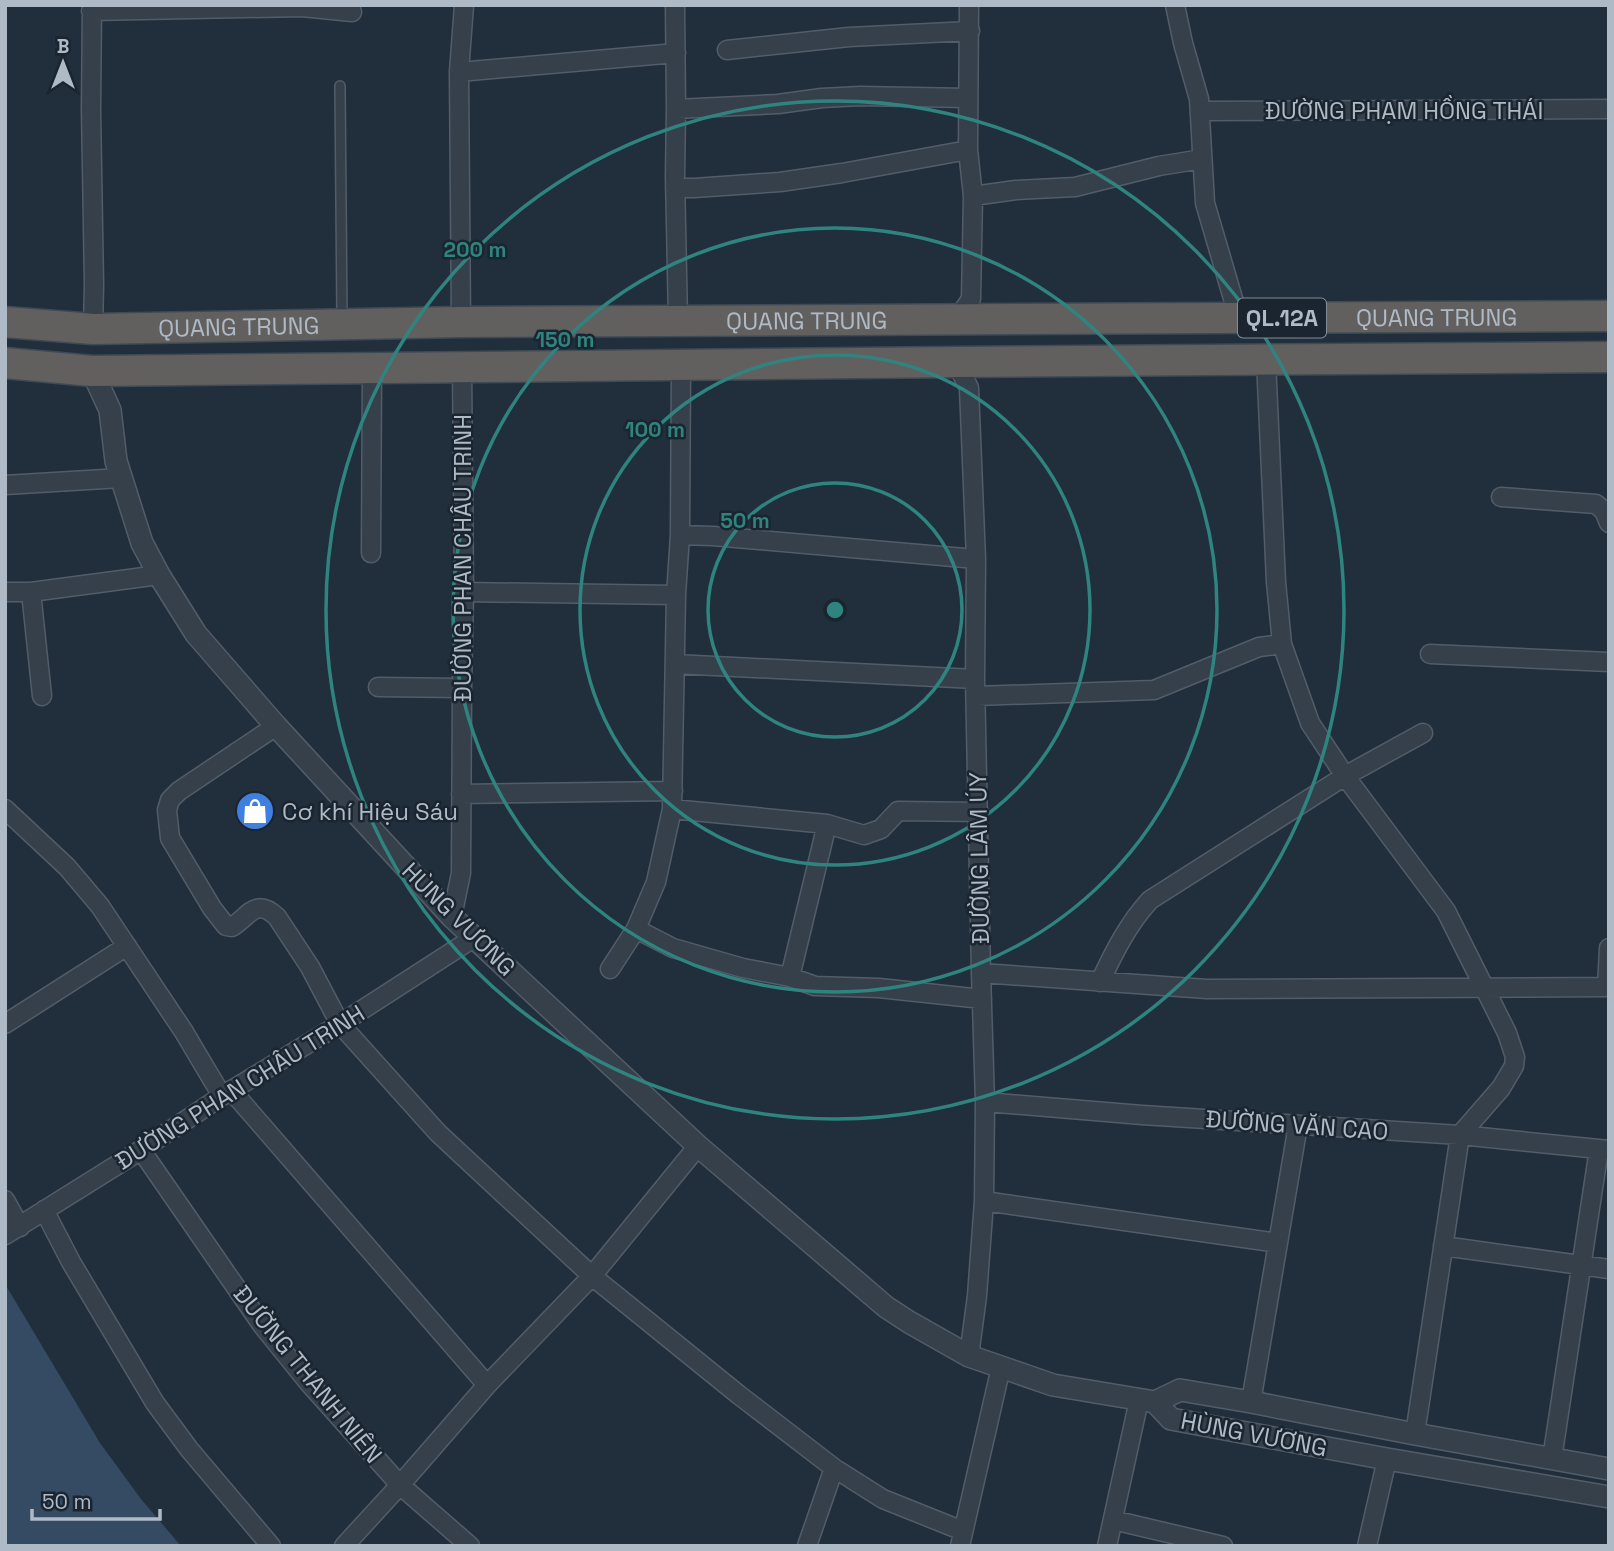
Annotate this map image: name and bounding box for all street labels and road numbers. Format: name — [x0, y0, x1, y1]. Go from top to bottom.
street label: ĐƯỜNG PHẠM HỒNG THÁI — [1265, 95, 1543, 126]
road number: QL.12A — [1238, 298, 1326, 338]
street label: QUANG TRUNG — [1356, 301, 1517, 333]
street label: QUANG TRUNG — [726, 304, 887, 336]
street label: QUANG TRUNG — [158, 309, 320, 343]
street label: ĐƯỜNG PHAN CHÂU TRINH — [447, 414, 478, 702]
street label: ĐƯỜNG LÂM ÚY — [962, 771, 996, 944]
street label: HÙNG VƯƠNG — [396, 856, 522, 982]
street label: ĐƯỜNG PHAN CHÂU TRINH — [110, 998, 370, 1176]
street label: ĐƯỜNG VĂN CAO — [1205, 1103, 1389, 1147]
street label: ĐƯỜNG THANH NIÊN — [227, 1279, 389, 1469]
street label: HÙNG VƯƠNG — [1178, 1405, 1330, 1463]

